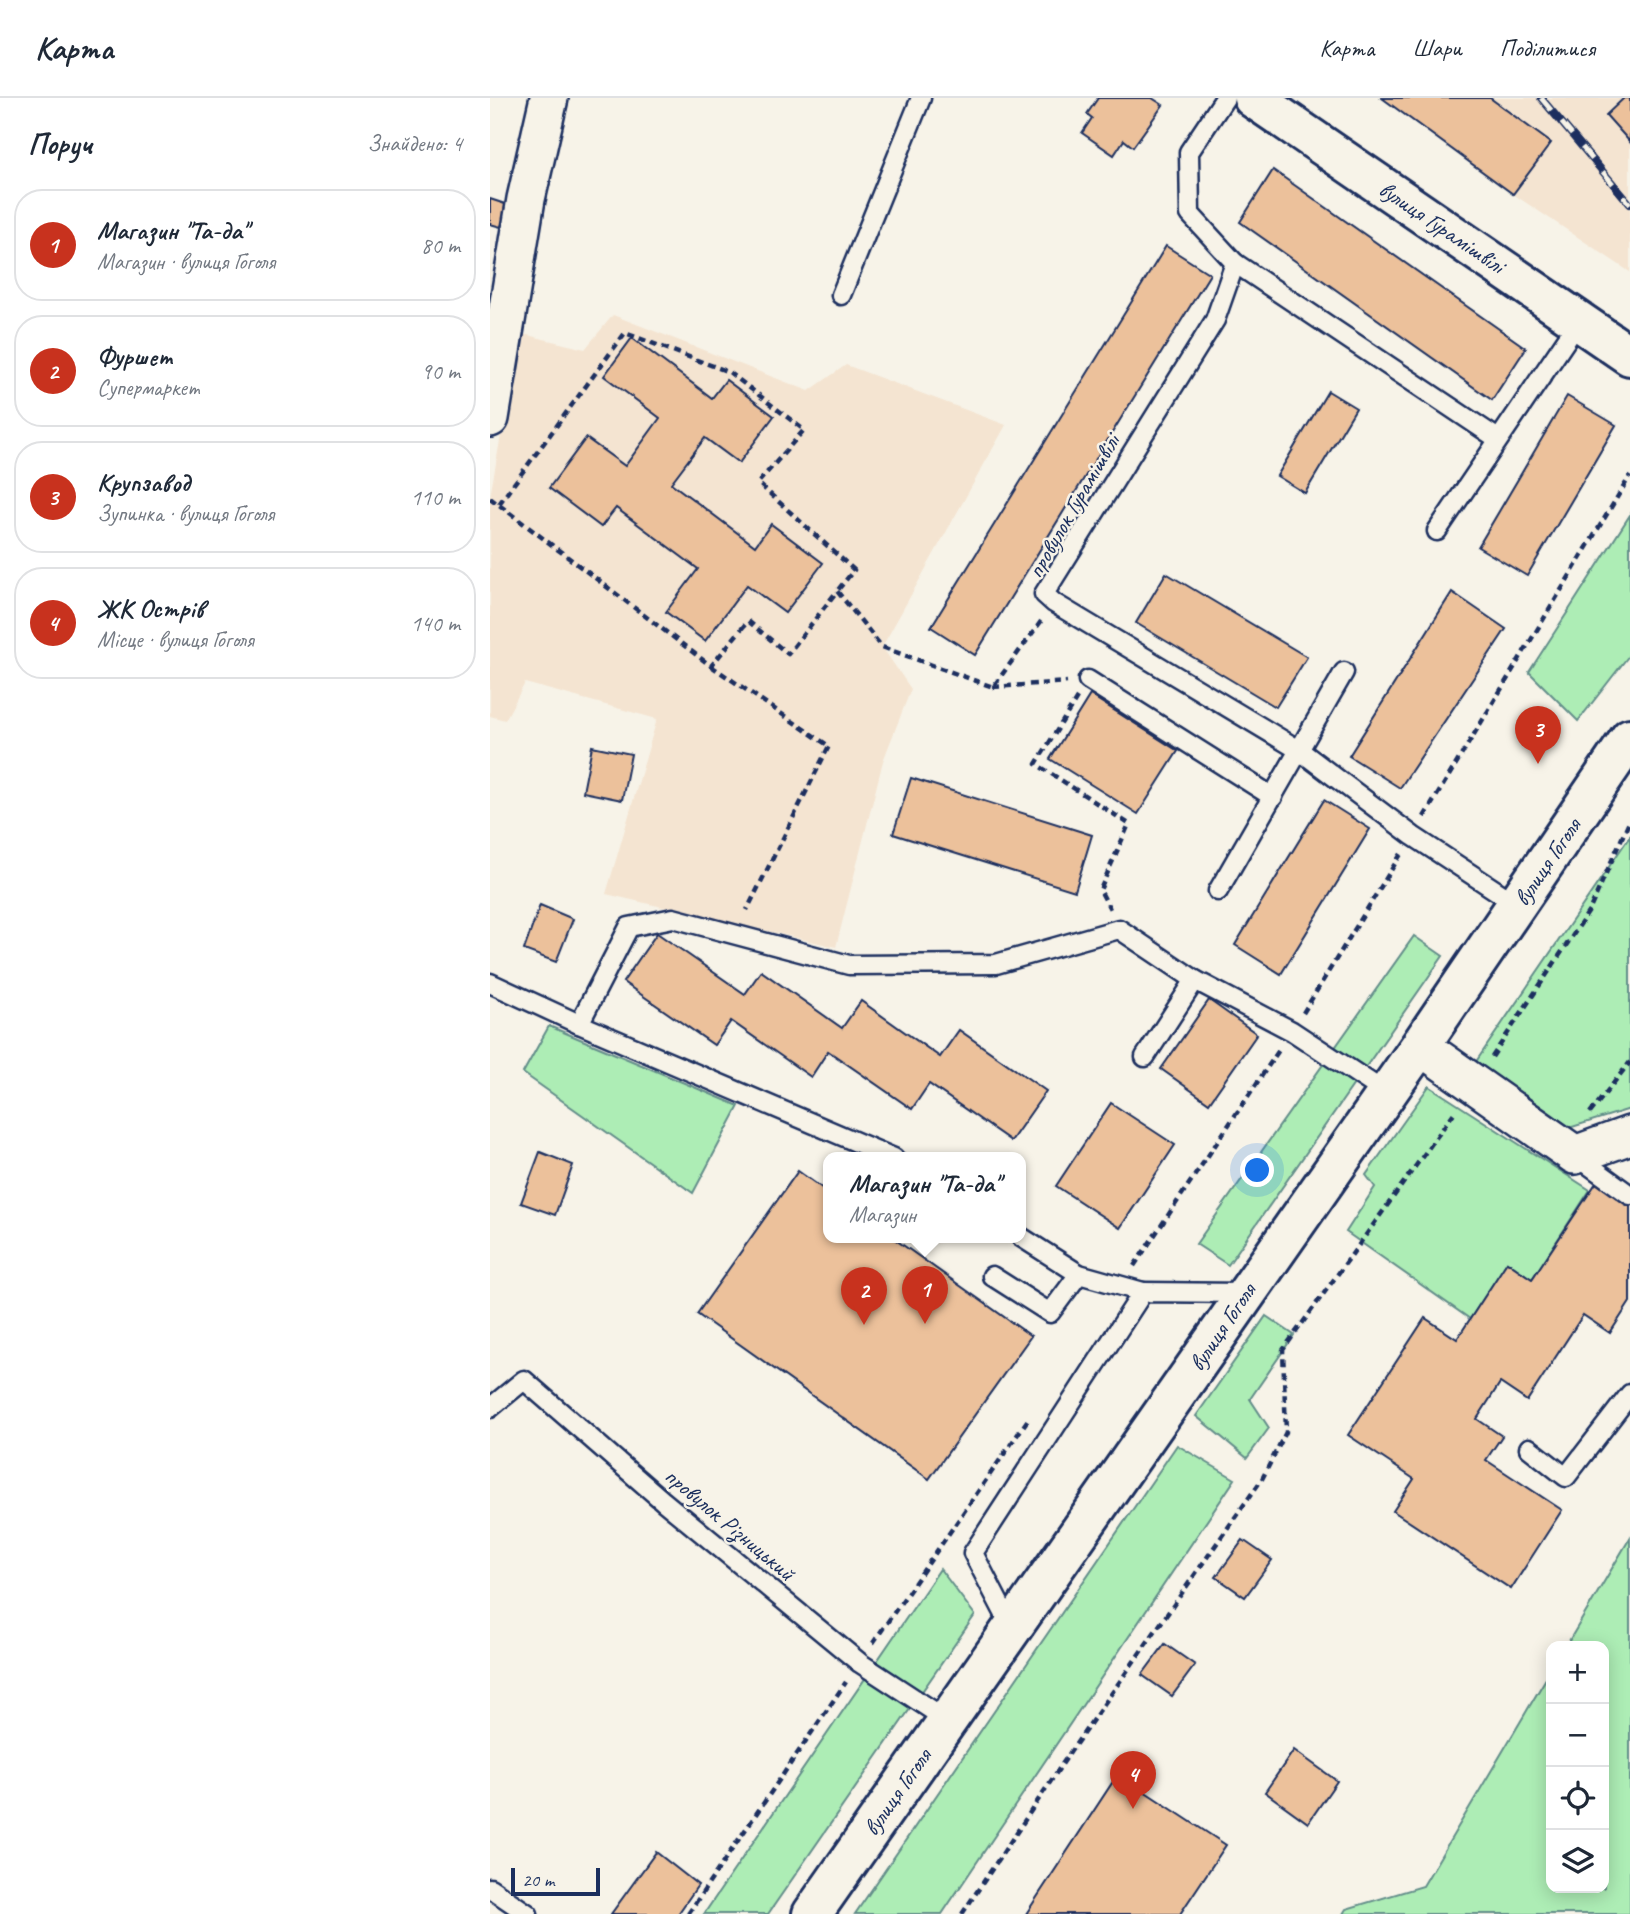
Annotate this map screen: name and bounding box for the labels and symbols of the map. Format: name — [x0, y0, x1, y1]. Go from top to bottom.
street label: вулиця Гурамішвілі — [1373, 174, 1513, 282]
street label: провулок Гурамішвілі — [1020, 427, 1128, 583]
pin: 3 — [1515, 706, 1561, 764]
street label: вулиця Гоголя — [1507, 811, 1588, 912]
your location — [1240, 1153, 1274, 1187]
pin: 1 — [902, 1266, 948, 1324]
pin: 2 — [841, 1267, 887, 1325]
street label: вулиця Гоголя — [1182, 1276, 1263, 1377]
street label: провулок Різницький — [658, 1461, 803, 1589]
street label: вулиця Гоголя — [856, 1741, 939, 1841]
pin: 4 — [1110, 1751, 1156, 1809]
scale bar — [511, 1865, 600, 1897]

